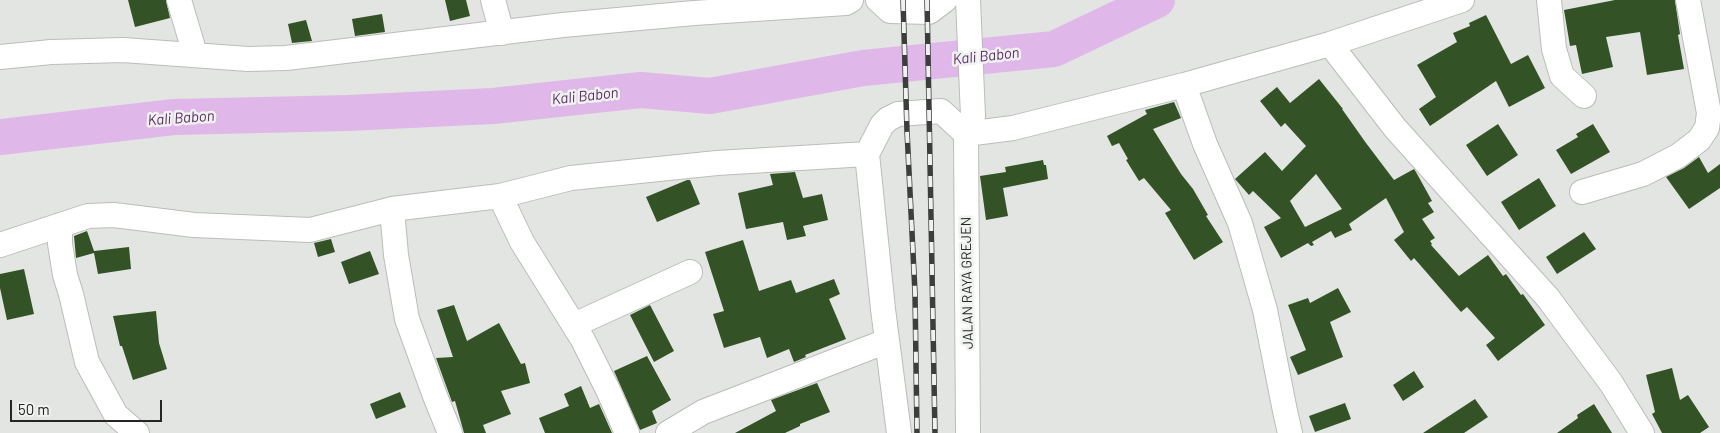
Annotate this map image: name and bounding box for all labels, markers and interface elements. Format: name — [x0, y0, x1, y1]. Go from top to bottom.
water label: Kali Babon — [952, 44, 1020, 68]
water label: Kali Babon — [551, 84, 619, 108]
water label: Kali Babon — [147, 107, 215, 129]
street label: JALAN RAYA GREJEN — [957, 217, 977, 349]
scale bar — [12, 390, 165, 422]
text: 50 m — [18, 400, 50, 418]

